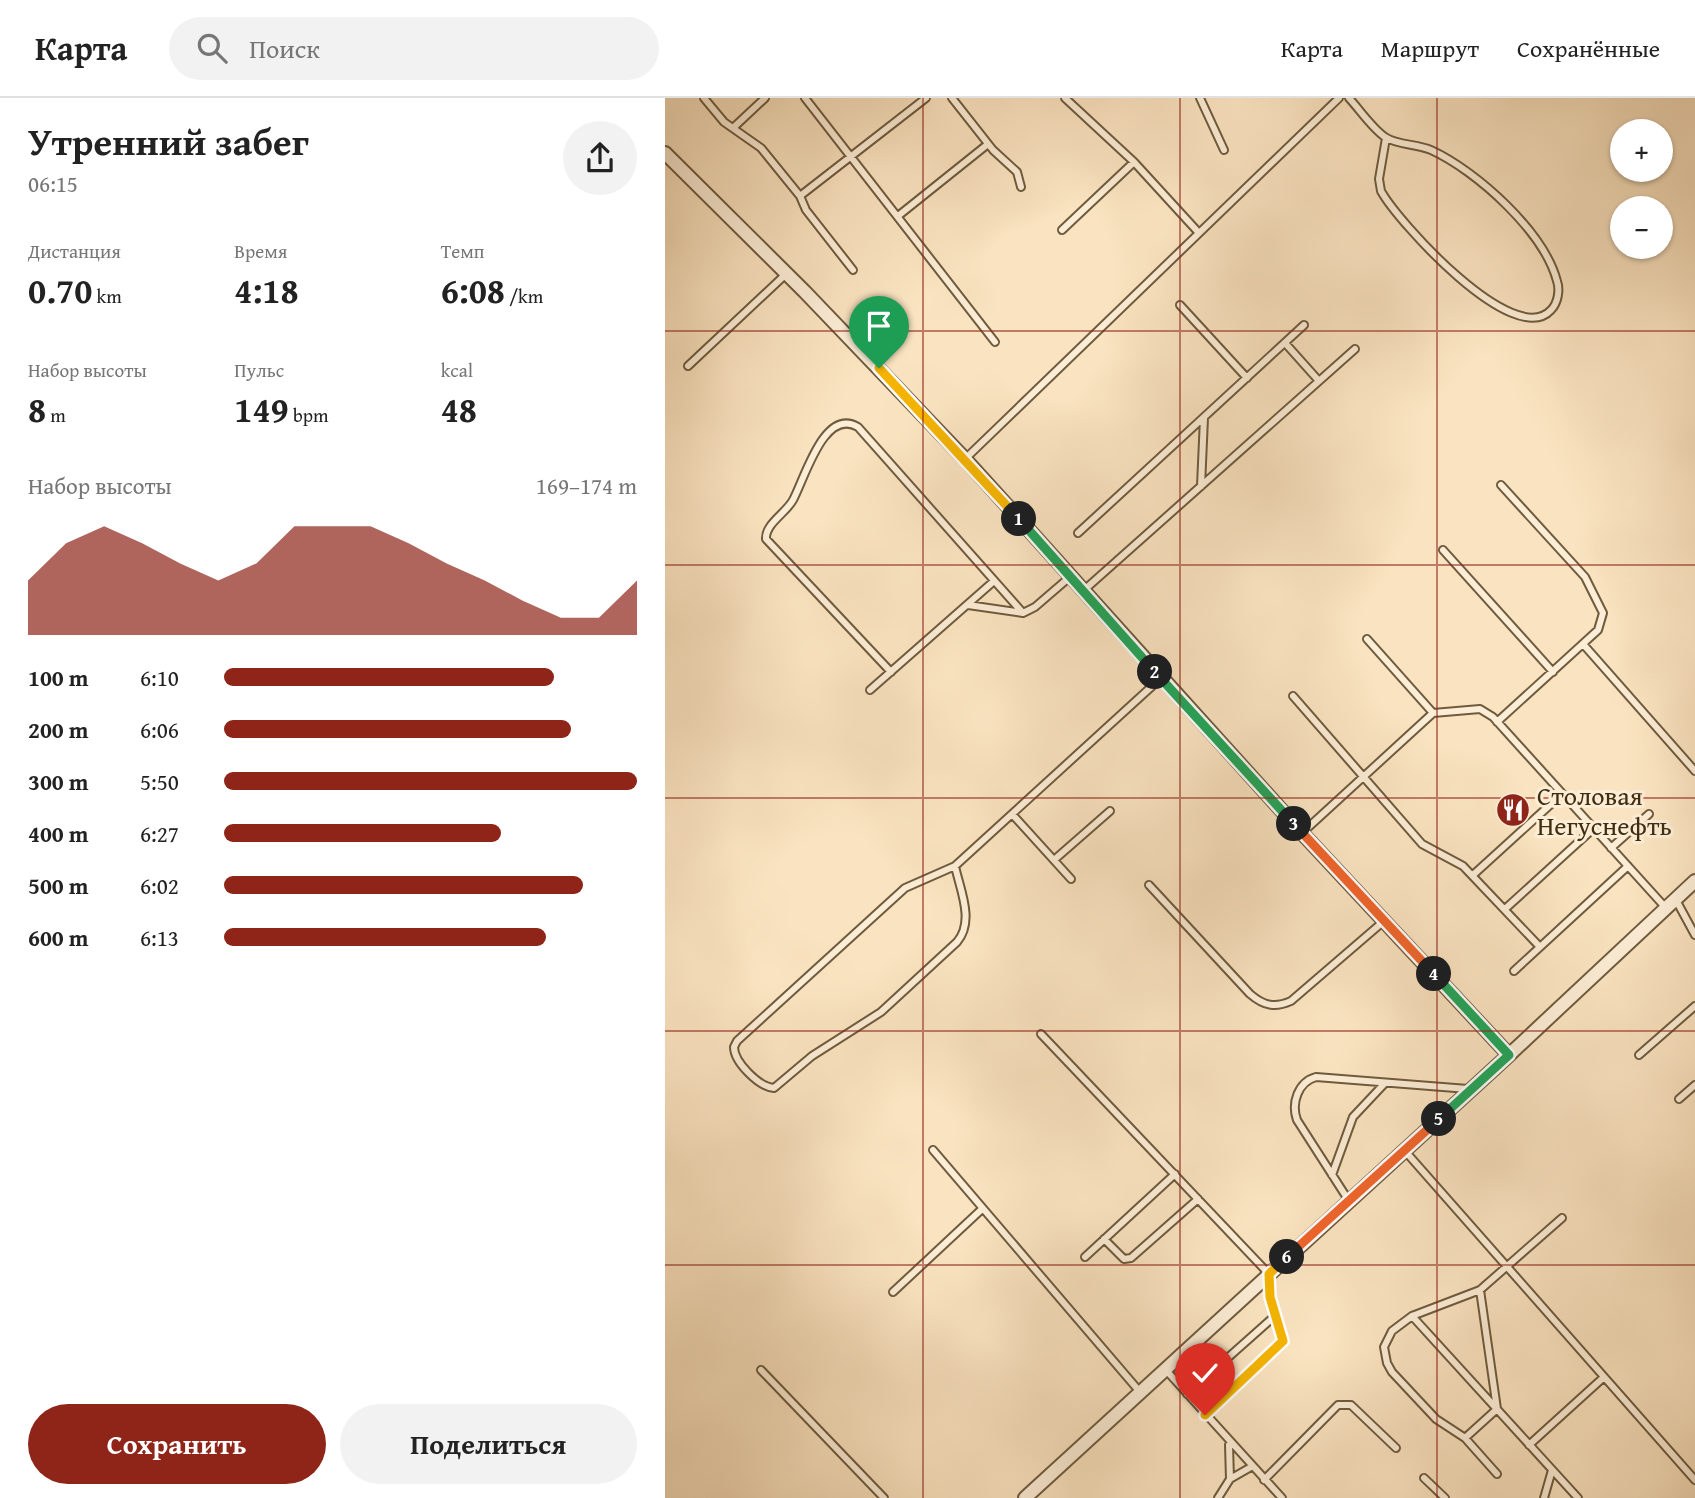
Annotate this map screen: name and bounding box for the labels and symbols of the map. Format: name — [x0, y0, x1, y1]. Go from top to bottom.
pin — [849, 296, 909, 368]
pin: 1 — [1001, 502, 1037, 536]
pin: 2 — [1137, 654, 1173, 690]
place label: Столовая Негуснефть — [1537, 776, 1672, 845]
restaurant icon: Столовая Негуснефть — [1494, 791, 1532, 829]
pin: 3 — [1277, 806, 1311, 842]
pin: 4 — [1417, 956, 1451, 992]
pin: 5 — [1421, 1102, 1457, 1136]
pin: 6 — [1269, 1240, 1305, 1274]
pin — [1175, 1343, 1235, 1415]

